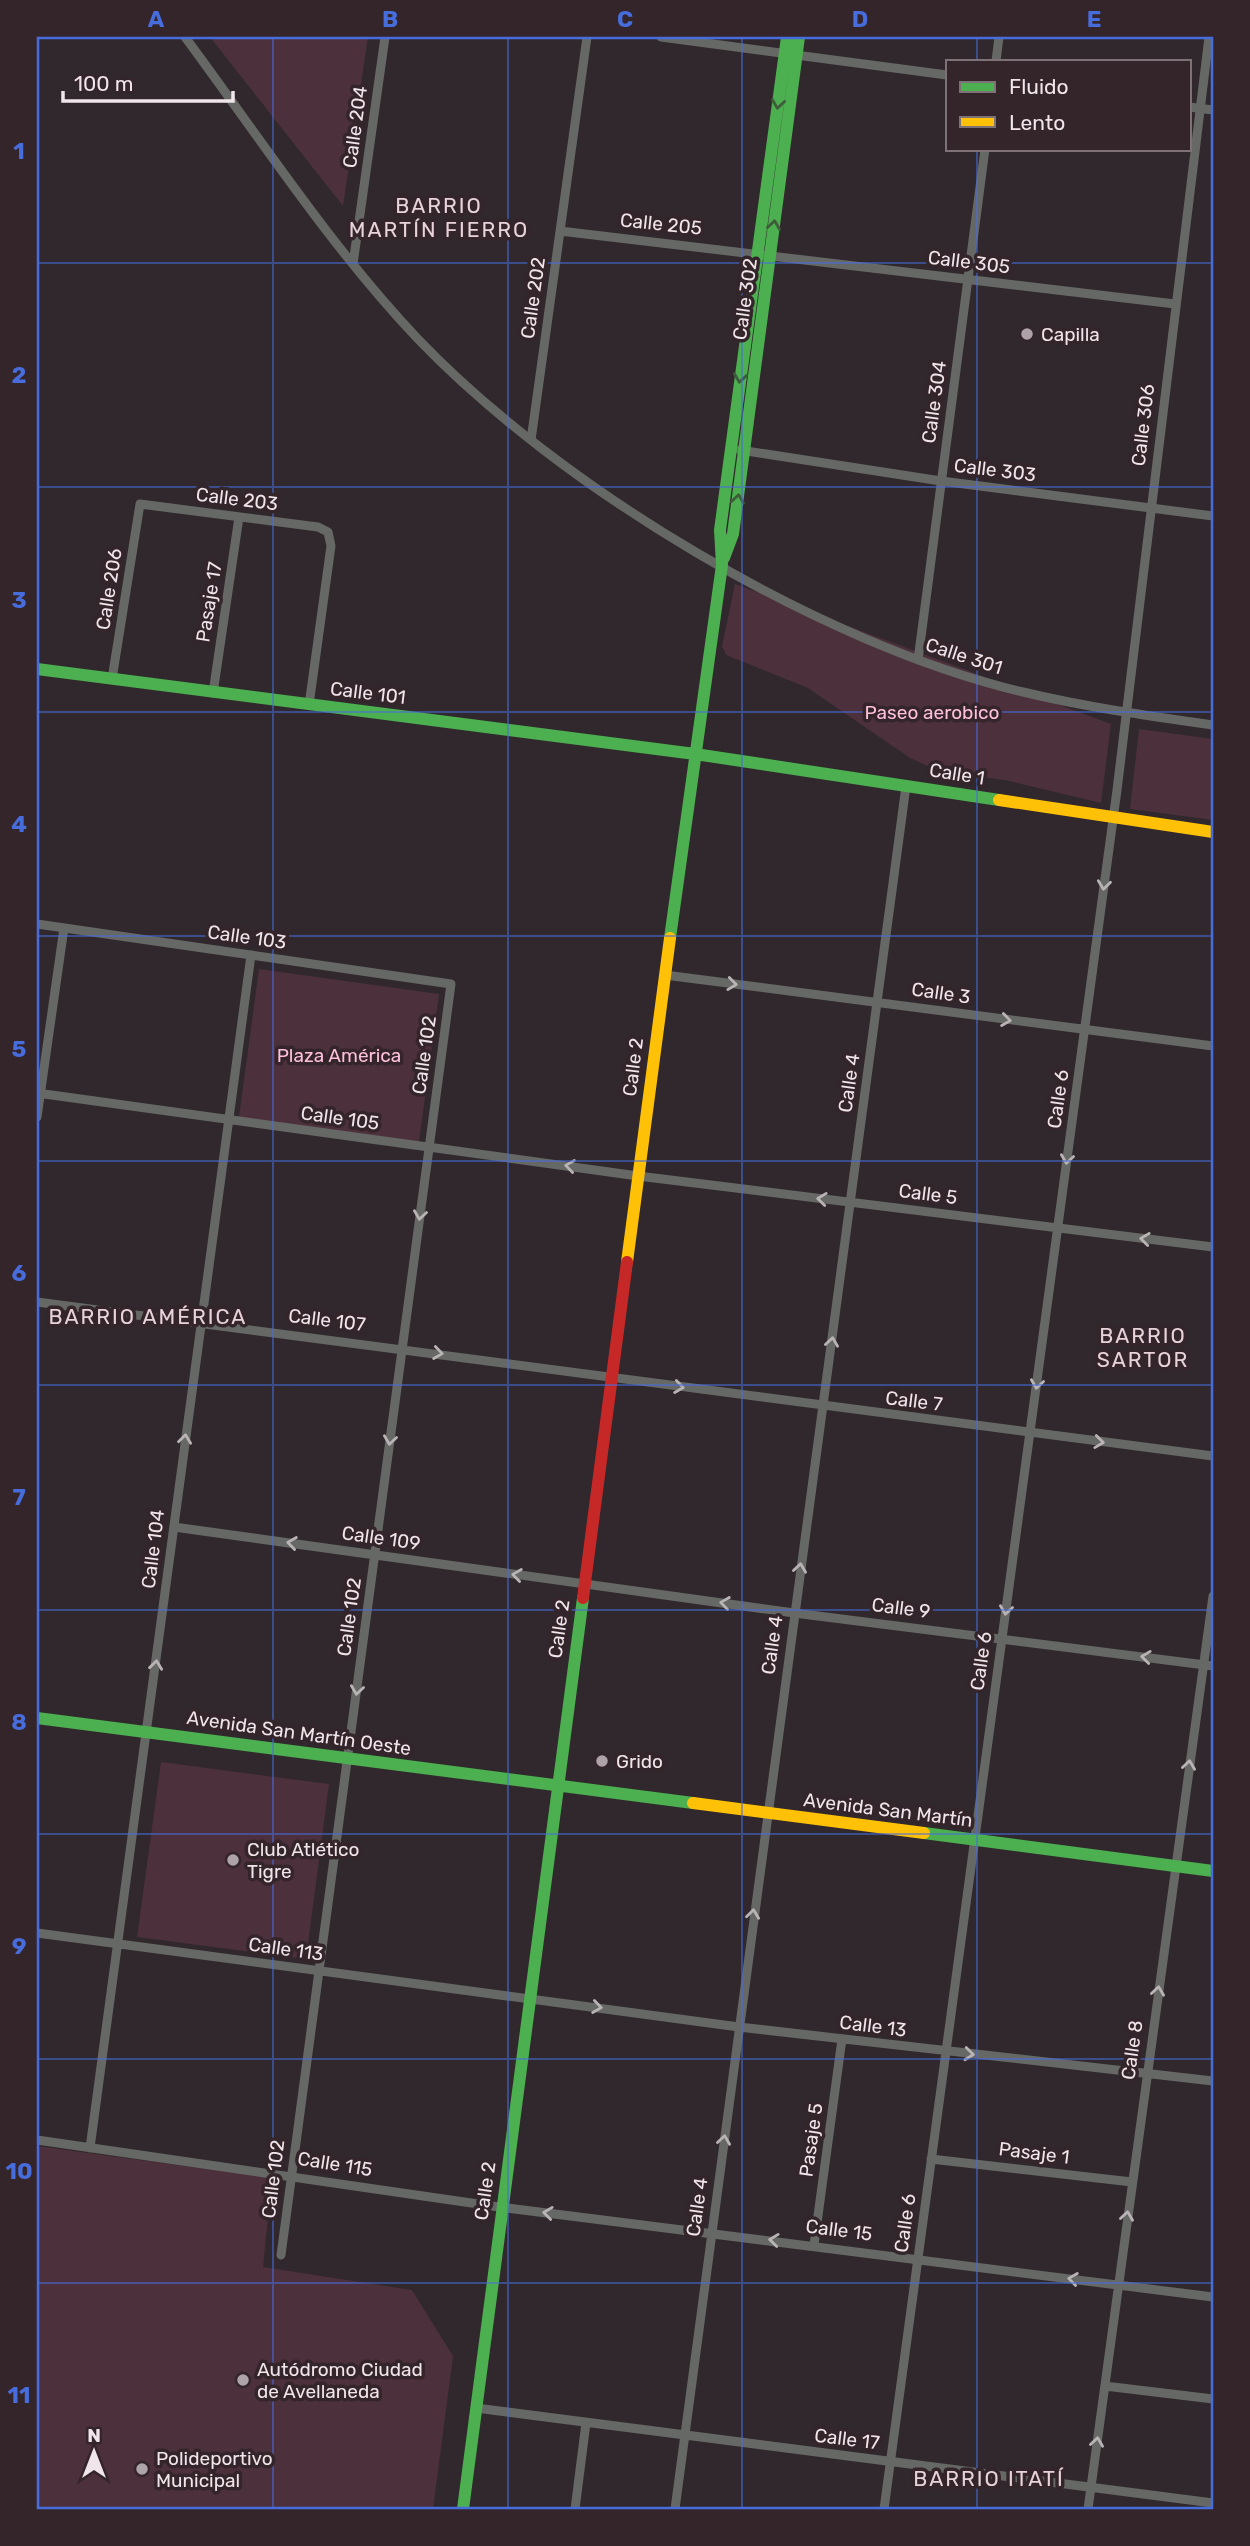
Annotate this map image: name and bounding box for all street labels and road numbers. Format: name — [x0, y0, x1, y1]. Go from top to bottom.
street label: Calle 204 — [338, 84, 372, 170]
street label: Calle 205 — [619, 208, 703, 240]
street label: Calle 305 — [927, 246, 1011, 278]
street label: Calle 202 — [516, 256, 550, 340]
street label: Calle 302 — [728, 257, 762, 341]
street label: Calle 304 — [917, 359, 951, 445]
street label: Calle 306 — [1127, 383, 1159, 467]
street label: Calle 303 — [953, 454, 1037, 486]
street label: Calle 203 — [195, 483, 279, 515]
street label: Calle 206 — [91, 547, 127, 631]
street label: Pasaje 17 — [191, 560, 227, 644]
street label: Calle 301 — [923, 633, 1005, 679]
street label: Calle 101 — [329, 677, 407, 709]
street label: Calle 1 — [928, 758, 986, 790]
street label: Calle 103 — [206, 920, 288, 954]
street label: Calle 3 — [910, 977, 972, 1009]
street label: Calle 102 — [407, 1014, 441, 1096]
street label: Calle 2 — [618, 1036, 648, 1098]
street label: Calle 4 — [833, 1052, 865, 1114]
street label: Calle 6 — [1042, 1068, 1074, 1130]
street label: Calle 105 — [299, 1101, 381, 1135]
street label: Calle 5 — [897, 1179, 959, 1209]
street label: Calle 107 — [287, 1304, 367, 1336]
street label: Calle 7 — [884, 1386, 944, 1416]
street label: Calle 104 — [137, 1508, 169, 1590]
street label: Calle 109 — [340, 1521, 422, 1555]
street label: Calle 102 — [332, 1576, 366, 1658]
street label: Calle 9 — [870, 1593, 932, 1623]
street label: Calle 2 — [544, 1598, 574, 1660]
street label: Calle 4 — [756, 1614, 788, 1676]
street label: Calle 6 — [965, 1630, 997, 1692]
street label: Avenida San Martín Oeste — [185, 1706, 413, 1760]
street label: Avenida San Martín — [802, 1788, 974, 1832]
street label: Calle 113 — [247, 1932, 325, 1966]
street label: Calle 13 — [838, 2010, 908, 2042]
street label: Calle 8 — [1116, 2019, 1148, 2081]
street label: Pasaje 5 — [794, 2102, 828, 2178]
street label: Pasaje 1 — [997, 2137, 1071, 2169]
street label: Calle 102 — [257, 2138, 289, 2220]
street label: Calle 115 — [296, 2147, 374, 2181]
street label: Calle 2 — [470, 2160, 500, 2222]
street label: Calle 4 — [681, 2176, 713, 2238]
street label: Calle 6 — [889, 2192, 921, 2254]
street label: Calle 15 — [804, 2214, 874, 2246]
street label: Calle 17 — [813, 2424, 881, 2454]

